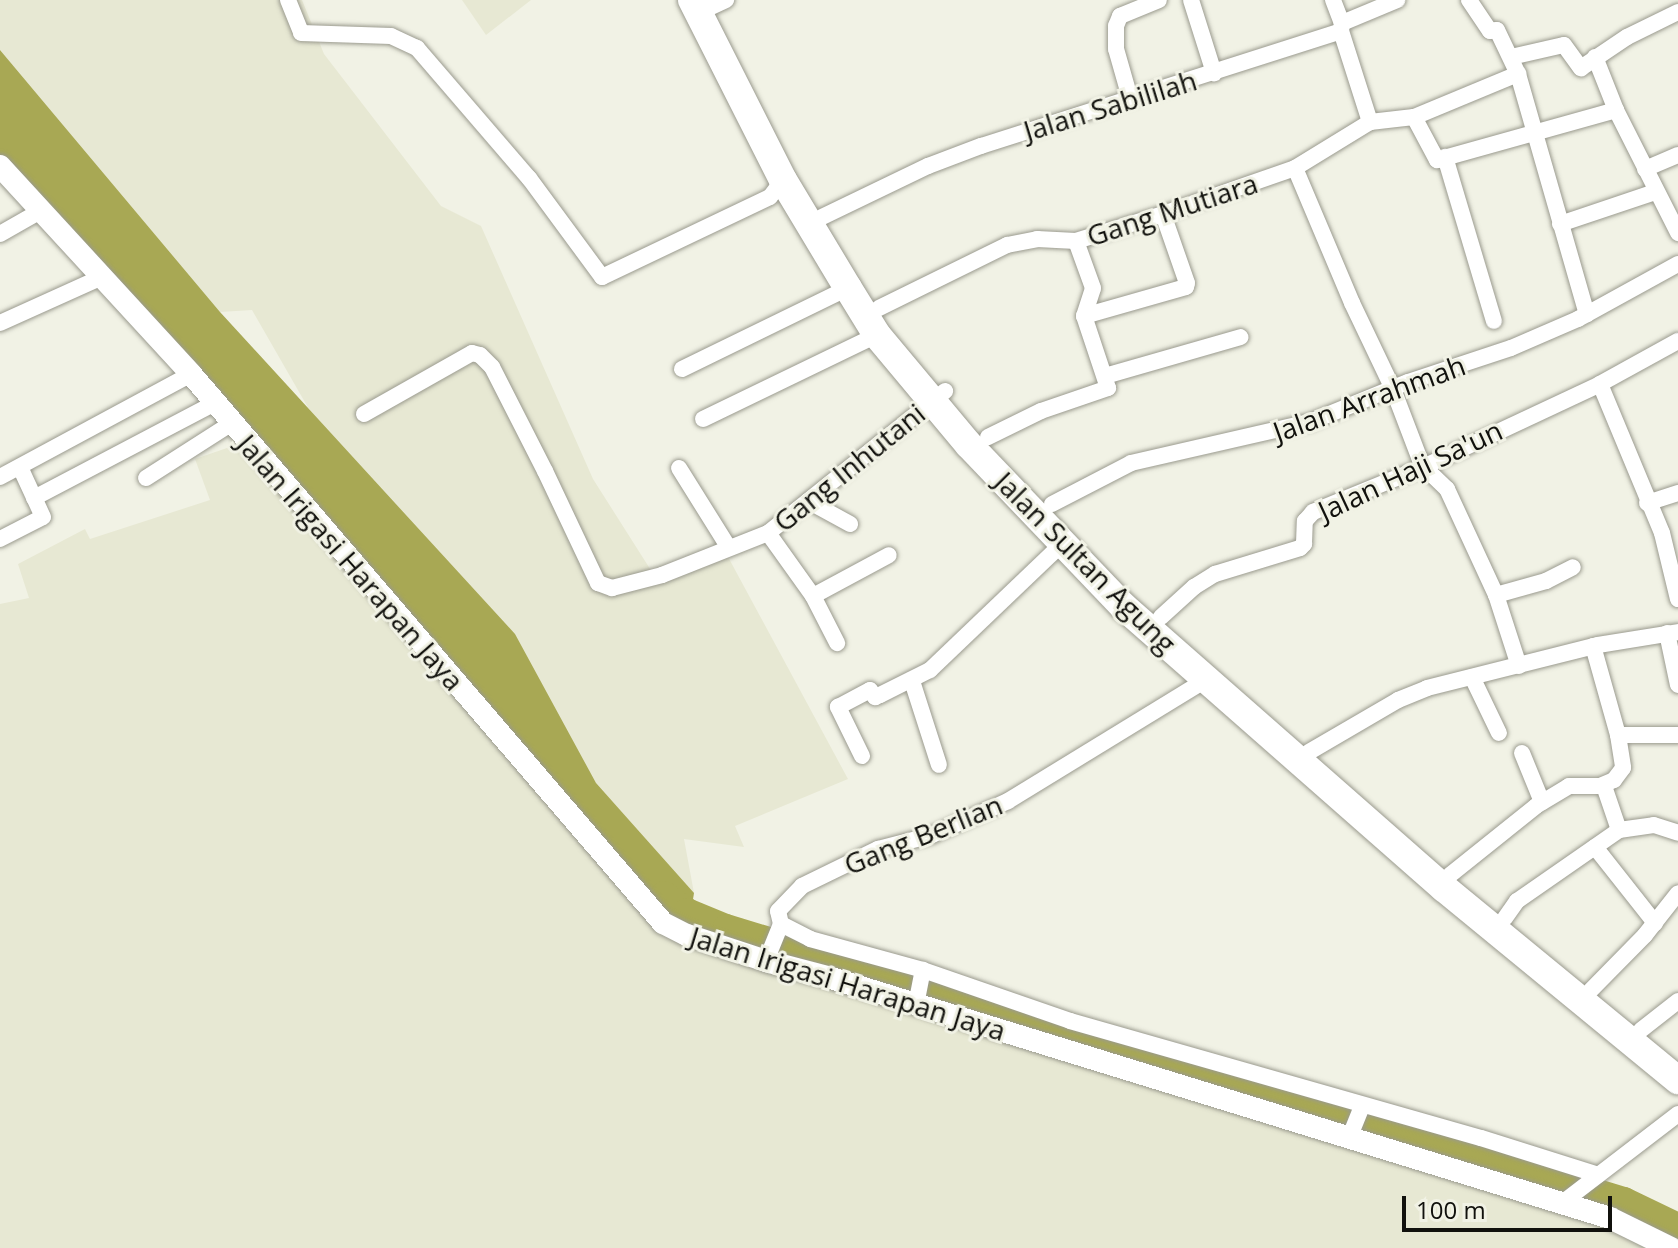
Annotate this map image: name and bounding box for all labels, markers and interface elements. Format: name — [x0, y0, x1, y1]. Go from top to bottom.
street label: Jalan Sabililah — [1019, 63, 1201, 147]
street label: Gang Mutiara — [1082, 166, 1262, 252]
street label: Jalan Arrahmah — [1268, 348, 1470, 448]
street label: Gang Inhutani — [767, 396, 931, 538]
street label: Jalan Haji Sa'un — [1313, 413, 1507, 527]
street label: Jalan Irigasi Harapan Jaya — [231, 427, 471, 697]
street label: Jalan Sultan Agung — [988, 464, 1184, 660]
street label: Gang Berlian — [839, 787, 1007, 881]
street label: Jalan Irigasi Harapan Jaya — [686, 919, 1010, 1047]
scale bar — [1406, 1180, 1616, 1230]
text: 100 m — [1416, 1193, 1486, 1226]

